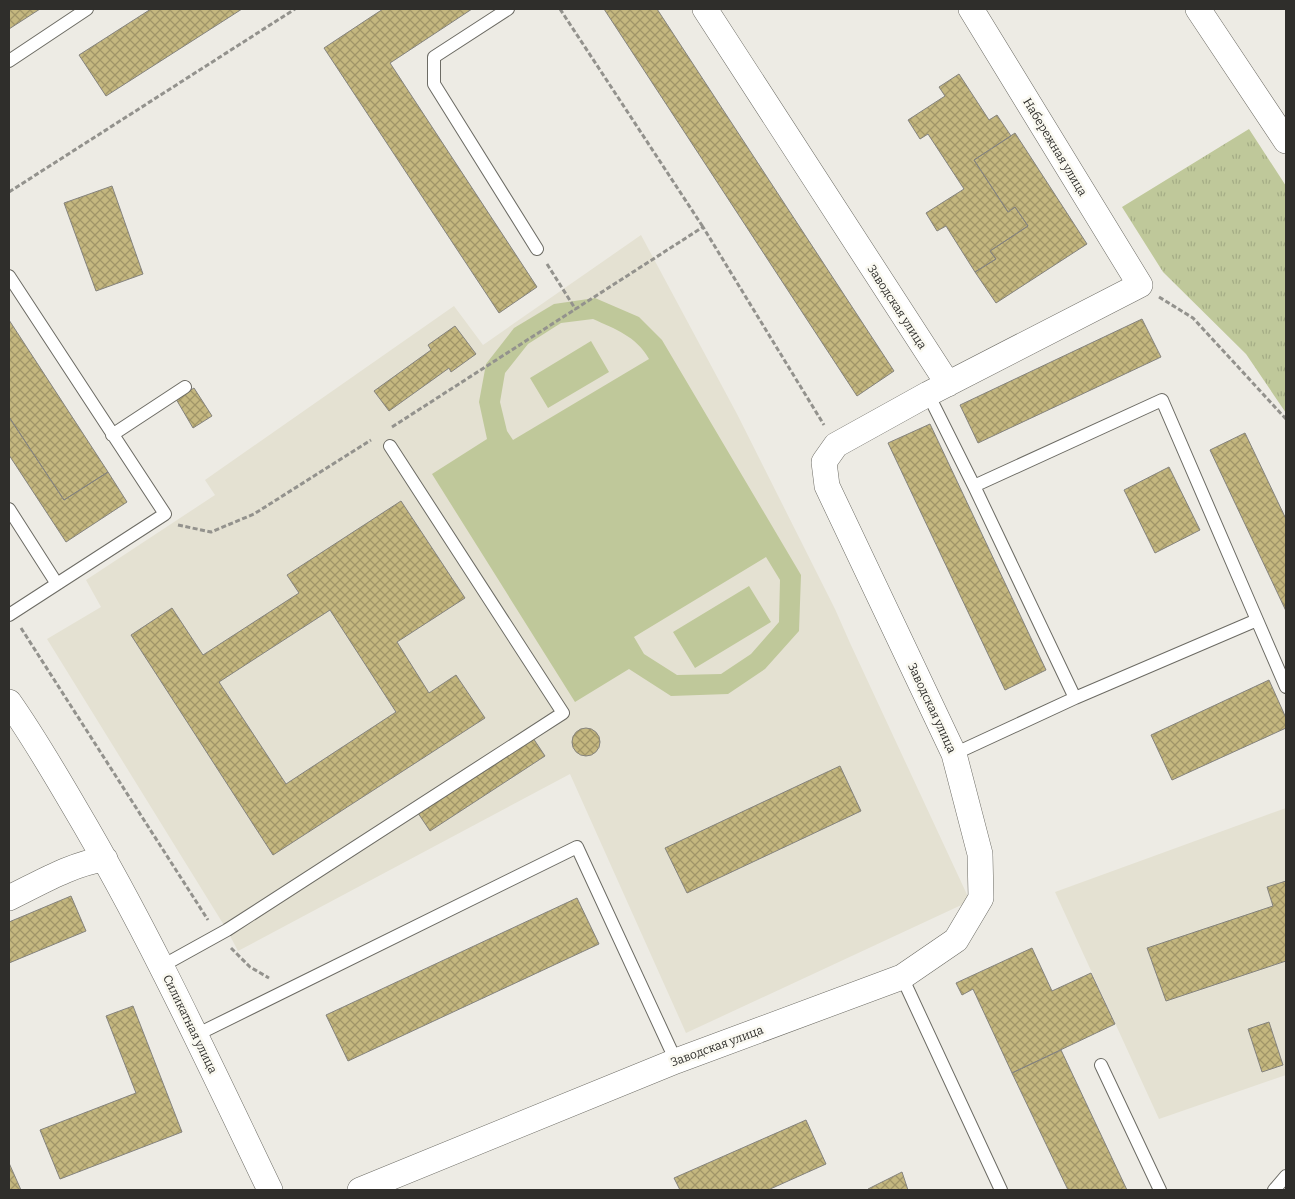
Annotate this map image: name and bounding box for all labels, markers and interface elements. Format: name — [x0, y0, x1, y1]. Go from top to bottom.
street label: Набережная улица — [1020, 95, 1090, 199]
street label: Заводская улица — [865, 262, 930, 352]
street label: Заводская улица — [905, 661, 959, 756]
street label: Силикатная улица — [160, 972, 220, 1076]
street label: Заводская улица — [669, 1023, 766, 1069]

